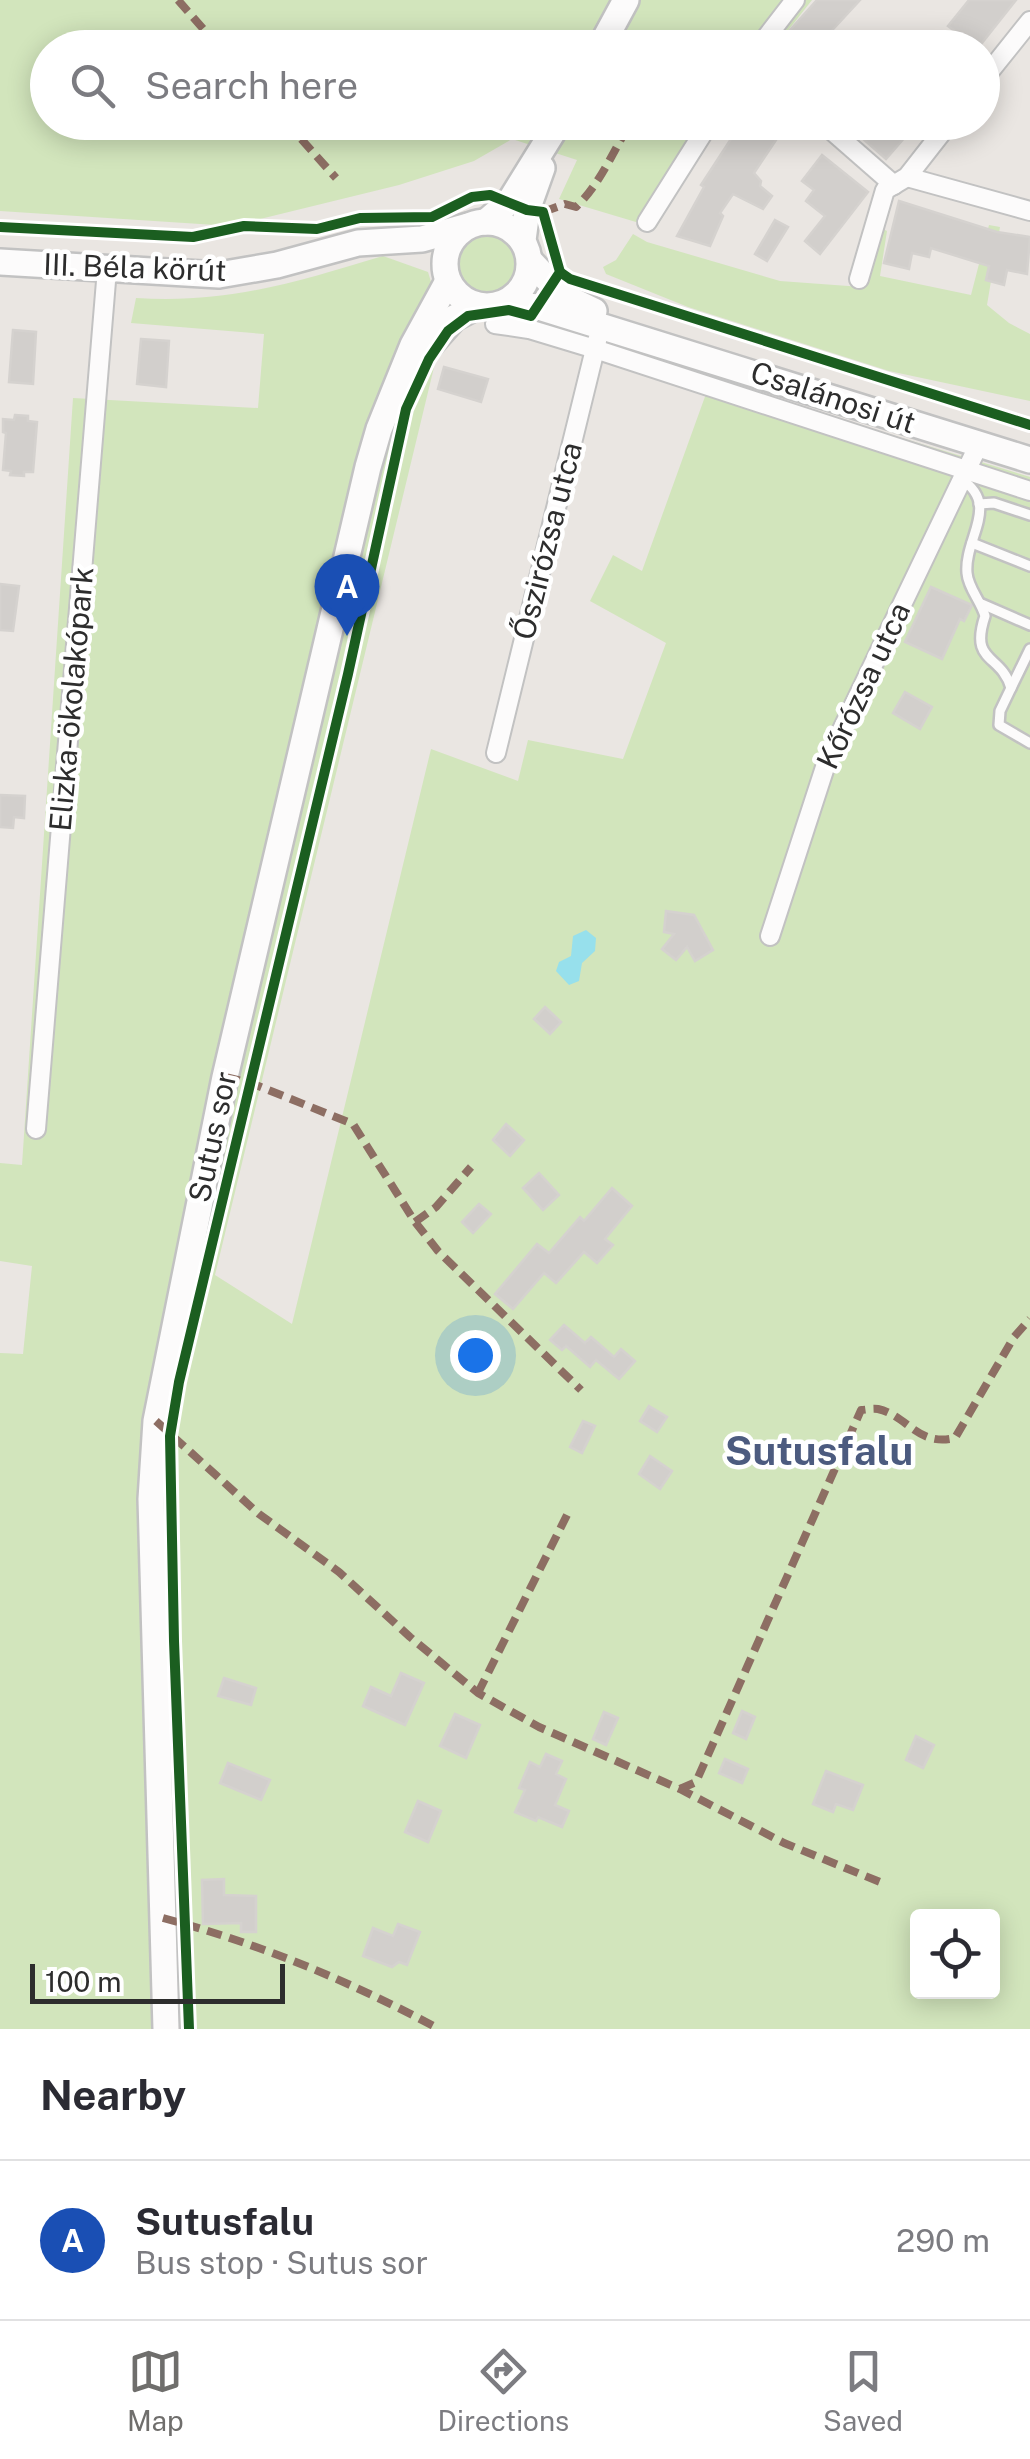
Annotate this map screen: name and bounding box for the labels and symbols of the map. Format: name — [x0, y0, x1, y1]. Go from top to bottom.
street label: III. Béla körút — [43, 246, 227, 288]
street label: Csalánosi út — [746, 353, 920, 441]
street label: Őszirózsa utca — [505, 438, 589, 643]
pin: A — [314, 554, 380, 636]
street label: Elizka-ökolakópark — [42, 565, 100, 833]
street label: Kőrózsa utca — [809, 597, 917, 775]
street label: Sutus sor — [181, 1068, 243, 1205]
your location — [450, 1330, 501, 1381]
district label: Sutusfalu — [725, 1427, 913, 1474]
scale bar — [30, 1959, 285, 2004]

